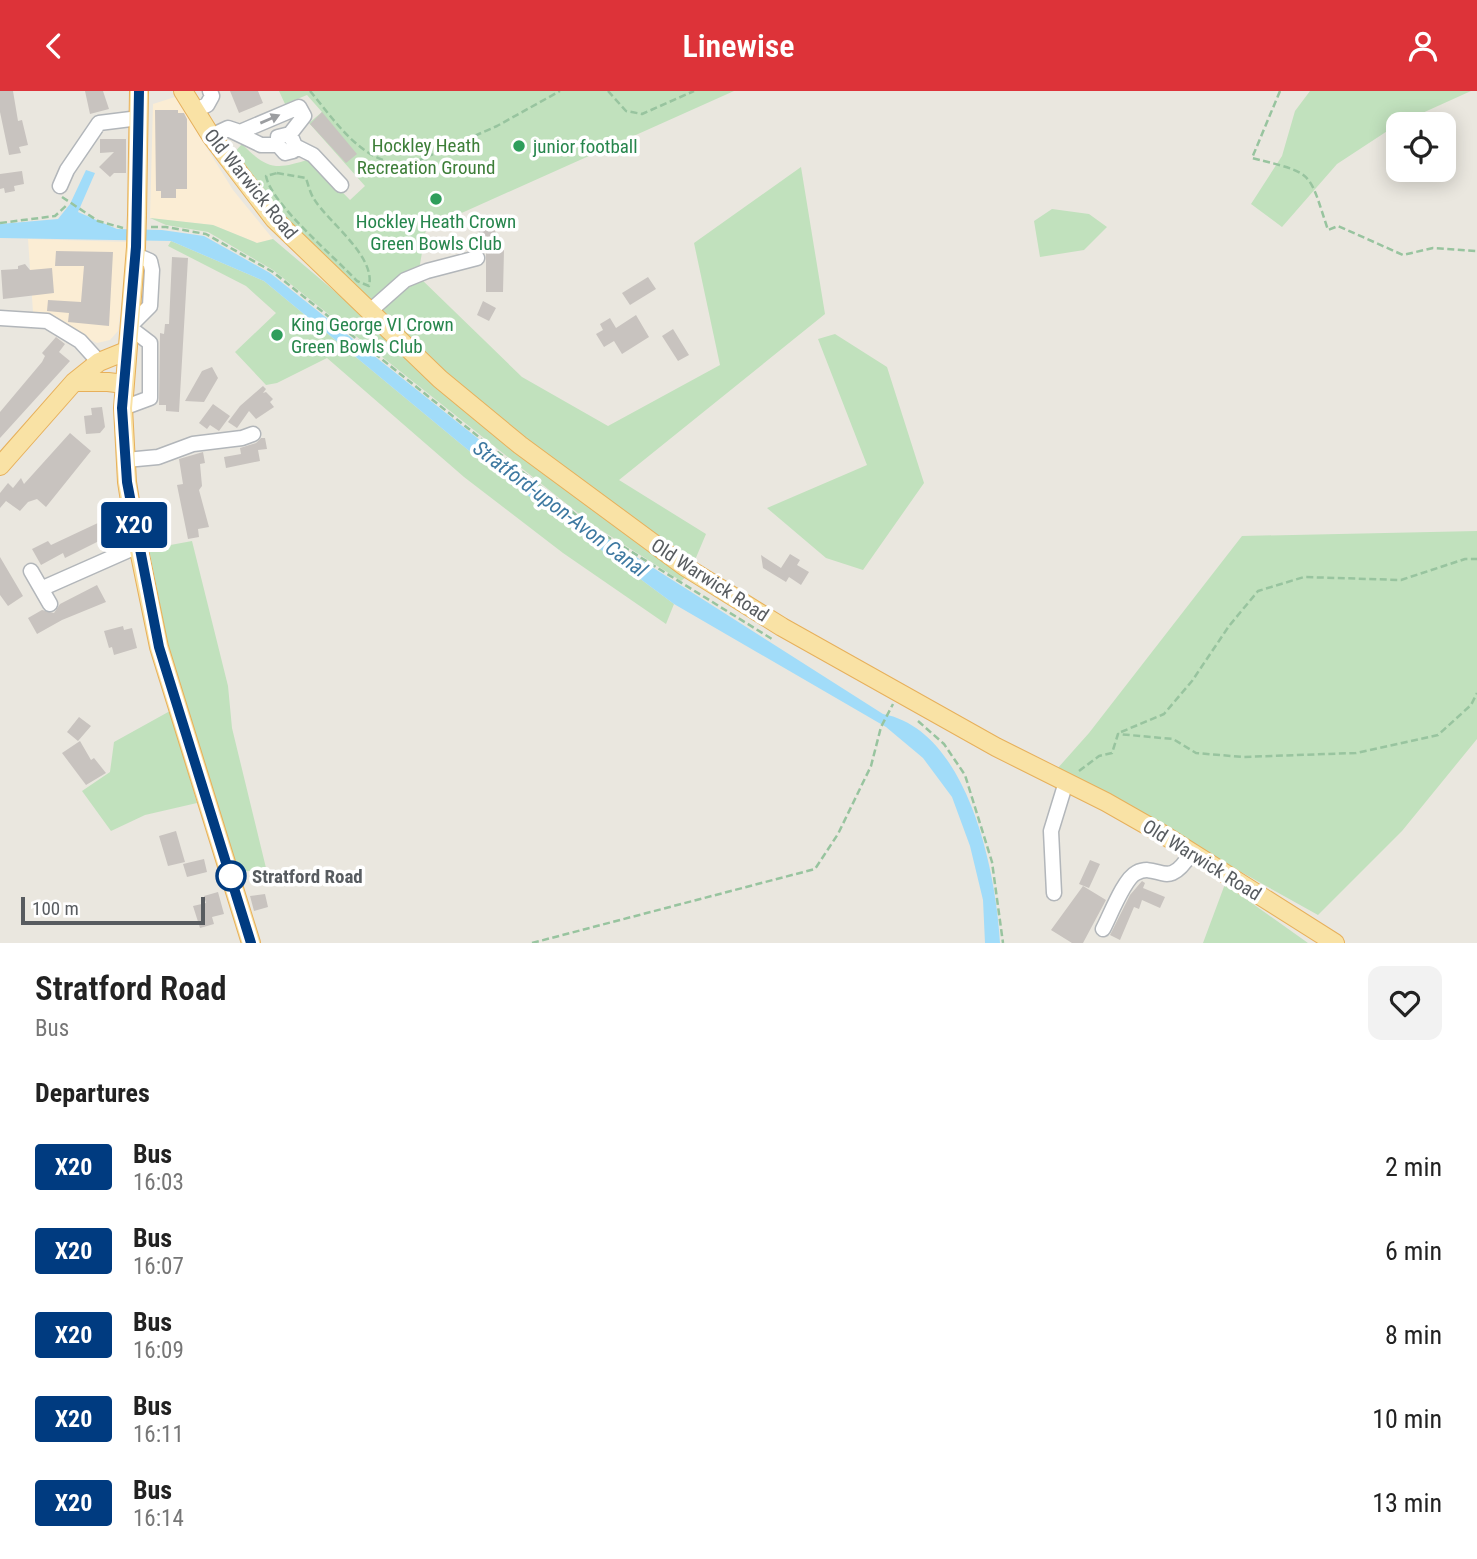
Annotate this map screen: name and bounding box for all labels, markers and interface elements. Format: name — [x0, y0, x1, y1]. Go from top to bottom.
icon: back — [35, 27, 73, 65]
text: Linewise — [682, 27, 795, 65]
icon: person — [1404, 27, 1442, 65]
map controls — [1386, 112, 1456, 182]
button: locate — [1386, 112, 1456, 182]
one-way arrow — [260, 113, 281, 124]
street label: Old Warwick Road — [199, 124, 303, 244]
park label: Hockley Heath Recreation Ground — [357, 134, 495, 179]
place label: junior football — [532, 135, 638, 158]
marker: junior football — [511, 138, 527, 154]
marker: Hockley Heath Crown Green Bowls Club — [428, 191, 444, 207]
place label: Hockley Heath Crown Green Bowls Club — [356, 210, 516, 255]
place label: King George VI Crown Green Bowls Club — [291, 313, 454, 358]
marker: King George VI Crown Green Bowls Club — [269, 327, 285, 343]
water label: Stratford-upon-Avon Canal — [468, 436, 652, 582]
line badge: X20 — [94, 502, 174, 548]
text: X20 — [115, 511, 153, 539]
street label: Old Warwick Road — [647, 533, 773, 627]
street label: Old Warwick Road — [1139, 814, 1265, 906]
marker: Stratford Road — [216, 861, 246, 891]
place label: Stratford Road — [252, 865, 363, 888]
scale bar — [21, 894, 205, 926]
text: 100 m — [32, 897, 79, 920]
button: heart — [1368, 966, 1442, 1040]
text: Stratford Road — [35, 969, 227, 1008]
text: Bus — [35, 1015, 69, 1042]
text: Departures — [35, 1078, 150, 1108]
text: Bus — [133, 1139, 172, 1169]
text: 2 min — [1385, 1152, 1442, 1182]
text: X20 — [55, 1153, 92, 1181]
text: 16:03 — [133, 1169, 184, 1196]
text: Bus — [133, 1223, 172, 1253]
text: 6 min — [1385, 1236, 1442, 1266]
text: X20 — [55, 1237, 92, 1265]
text: 16:07 — [133, 1253, 184, 1280]
text: Bus — [133, 1307, 172, 1337]
text: 8 min — [1385, 1320, 1442, 1350]
text: X20 — [55, 1321, 92, 1349]
text: 16:09 — [133, 1337, 184, 1364]
text: Bus — [133, 1391, 172, 1421]
text: 10 min — [1372, 1404, 1442, 1434]
text: X20 — [55, 1405, 92, 1433]
text: 16:11 — [133, 1421, 184, 1448]
text: Bus — [133, 1475, 172, 1505]
text: 13 min — [1372, 1488, 1442, 1518]
text: X20 — [55, 1489, 92, 1517]
text: 16:14 — [133, 1505, 184, 1532]

